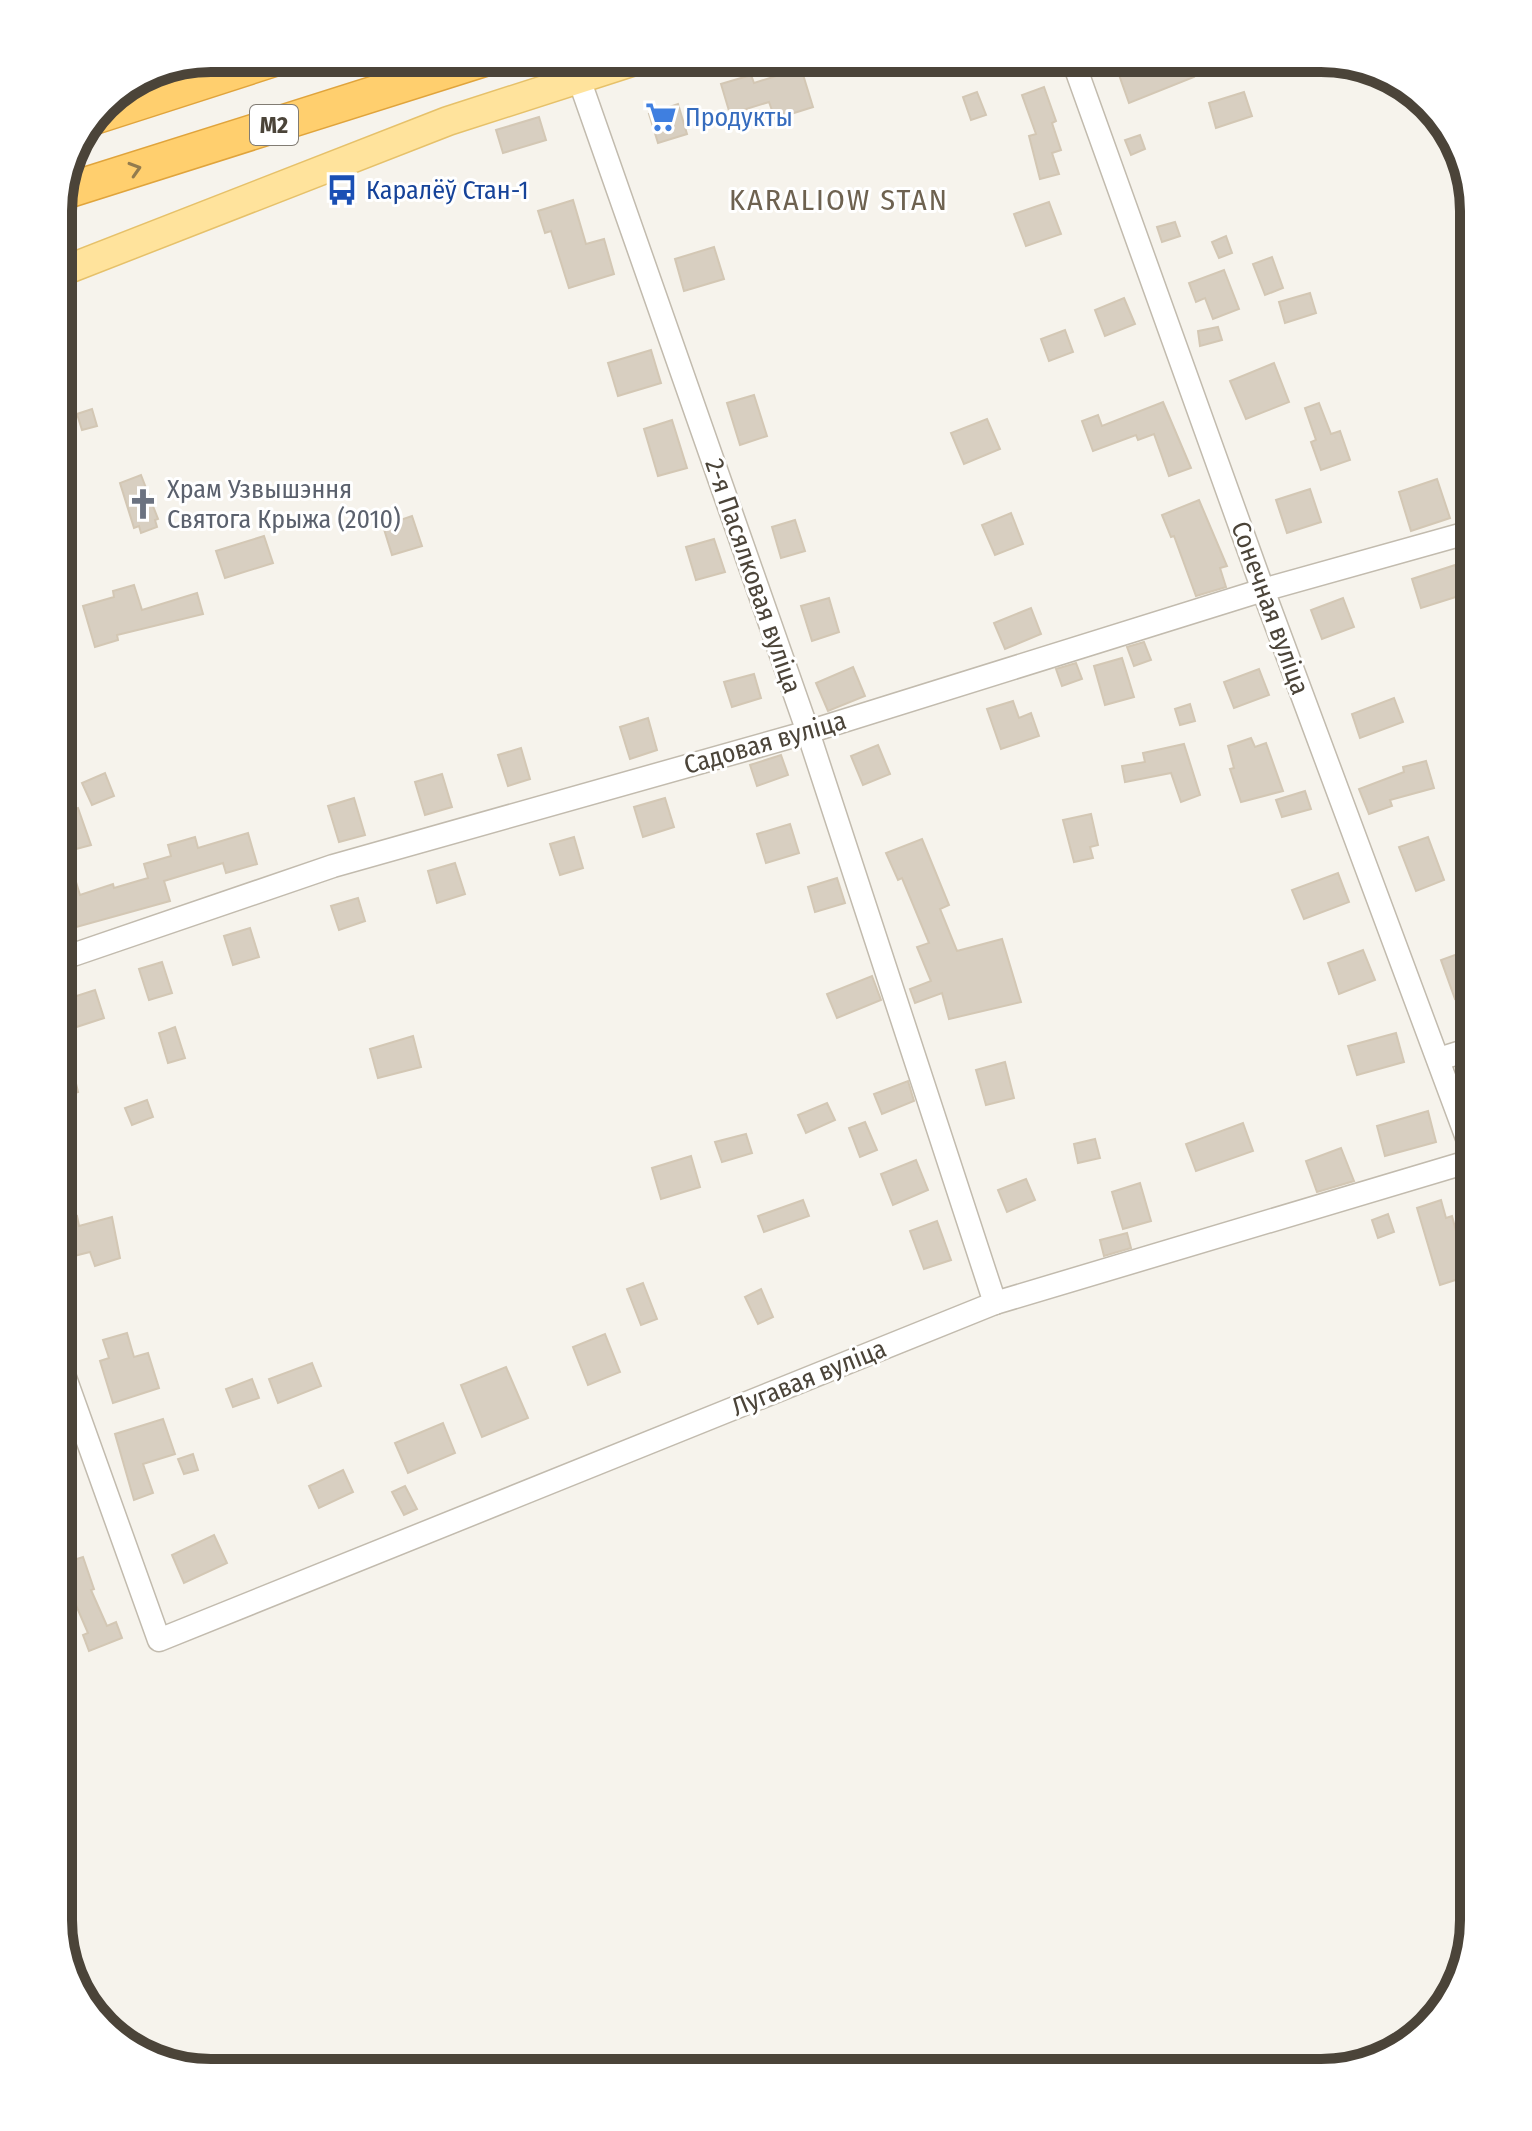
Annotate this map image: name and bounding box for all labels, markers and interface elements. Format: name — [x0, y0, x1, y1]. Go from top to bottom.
supermarket icon: Продукты — [644, 100, 678, 134]
place label: Продукты — [685, 102, 793, 133]
road number: М2 — [250, 105, 298, 145]
one-way arrow — [127, 162, 141, 178]
bus stop icon: Каралёў Стан-1 — [325, 173, 359, 207]
place label: Каралёў Стан-1 — [366, 175, 529, 206]
district label: KARALIOW STAN — [729, 182, 949, 218]
street label: 2-я Пасялковая вуліца — [698, 455, 808, 697]
place label: Храм Узвышэння Святога Крыжа (2010) — [167, 474, 401, 535]
church icon: Храм Узвышэння Святога Крыжа (2010) — [126, 487, 160, 521]
street label: Сонечная вуліца — [1224, 517, 1316, 699]
street label: Садовая вуліца — [680, 705, 850, 781]
street label: Лугавая вуліца — [727, 1333, 891, 1423]

